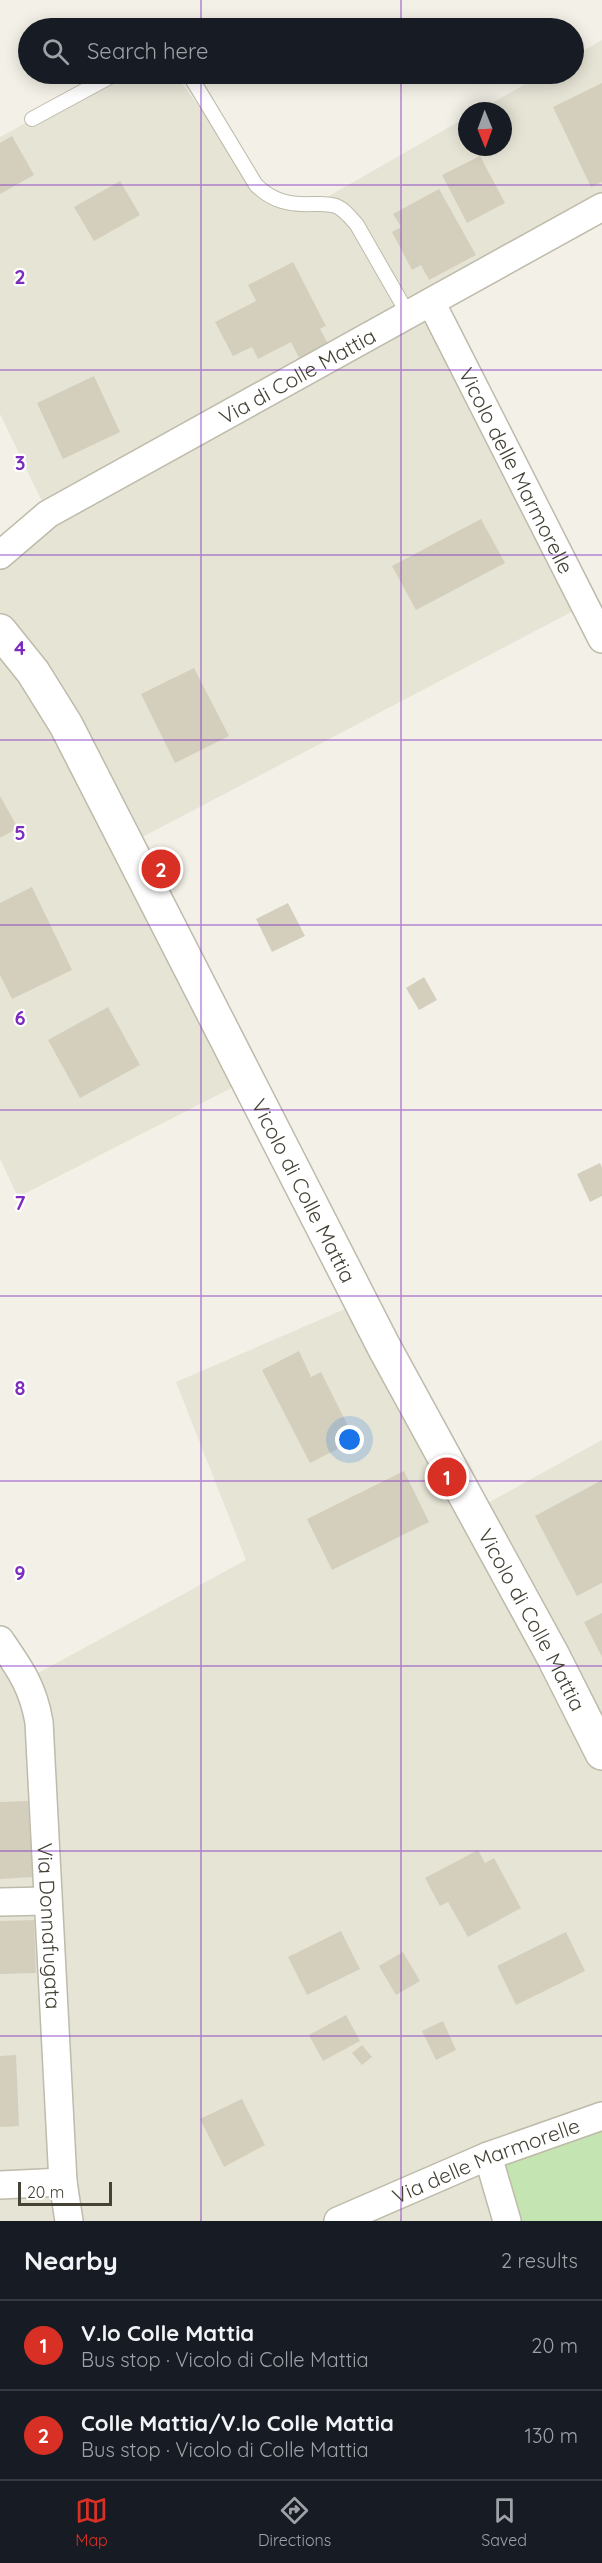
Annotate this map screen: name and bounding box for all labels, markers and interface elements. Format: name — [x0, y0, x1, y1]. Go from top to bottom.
search box — [18, 18, 584, 84]
icon: search — [39, 35, 72, 68]
text: Search here — [87, 37, 208, 65]
north arrow — [458, 102, 512, 156]
text: 2 — [14, 264, 26, 289]
street label: Via di Colle Mattia — [214, 322, 380, 430]
street label: Vicolo delle Marmorelle — [453, 363, 580, 578]
text: 3 — [15, 450, 25, 475]
text: 4 — [14, 635, 26, 660]
text: 5 — [14, 820, 26, 845]
pin: 2 — [142, 846, 180, 892]
text: 6 — [14, 1005, 26, 1030]
street label: Vicolo di Colle Mattia — [246, 1094, 362, 1287]
text: 7 — [15, 1190, 26, 1215]
text: 8 — [15, 1375, 26, 1400]
your location — [335, 1425, 364, 1454]
pin: 1 — [428, 1454, 466, 1500]
street label: Vicolo di Colle Mattia — [473, 1524, 592, 1715]
text: 9 — [14, 1560, 26, 1585]
street label: Via Donnafugata — [32, 1842, 67, 2010]
street label: Via delle Marmorelle — [388, 2112, 583, 2209]
scale bar — [18, 2179, 112, 2206]
text: 20 m — [27, 2182, 64, 2202]
text: Nearby — [24, 2244, 118, 2277]
text: 2 results — [501, 2248, 578, 2273]
text: V.lo Colle Mattia — [81, 2319, 254, 2347]
text: 1 — [40, 2333, 47, 2358]
text: 20 m — [531, 2333, 578, 2358]
text: Bus stop · Vicolo di Colle Mattia — [81, 2347, 369, 2372]
text: Colle Mattia/V.lo Colle Mattia — [81, 2409, 394, 2437]
text: 2 — [38, 2423, 49, 2448]
text: 130 m — [525, 2423, 578, 2448]
text: Bus stop · Vicolo di Colle Mattia — [81, 2437, 369, 2462]
tab: Map — [75, 2494, 108, 2550]
tab: Directions — [258, 2494, 331, 2550]
tab: Saved — [481, 2494, 527, 2550]

